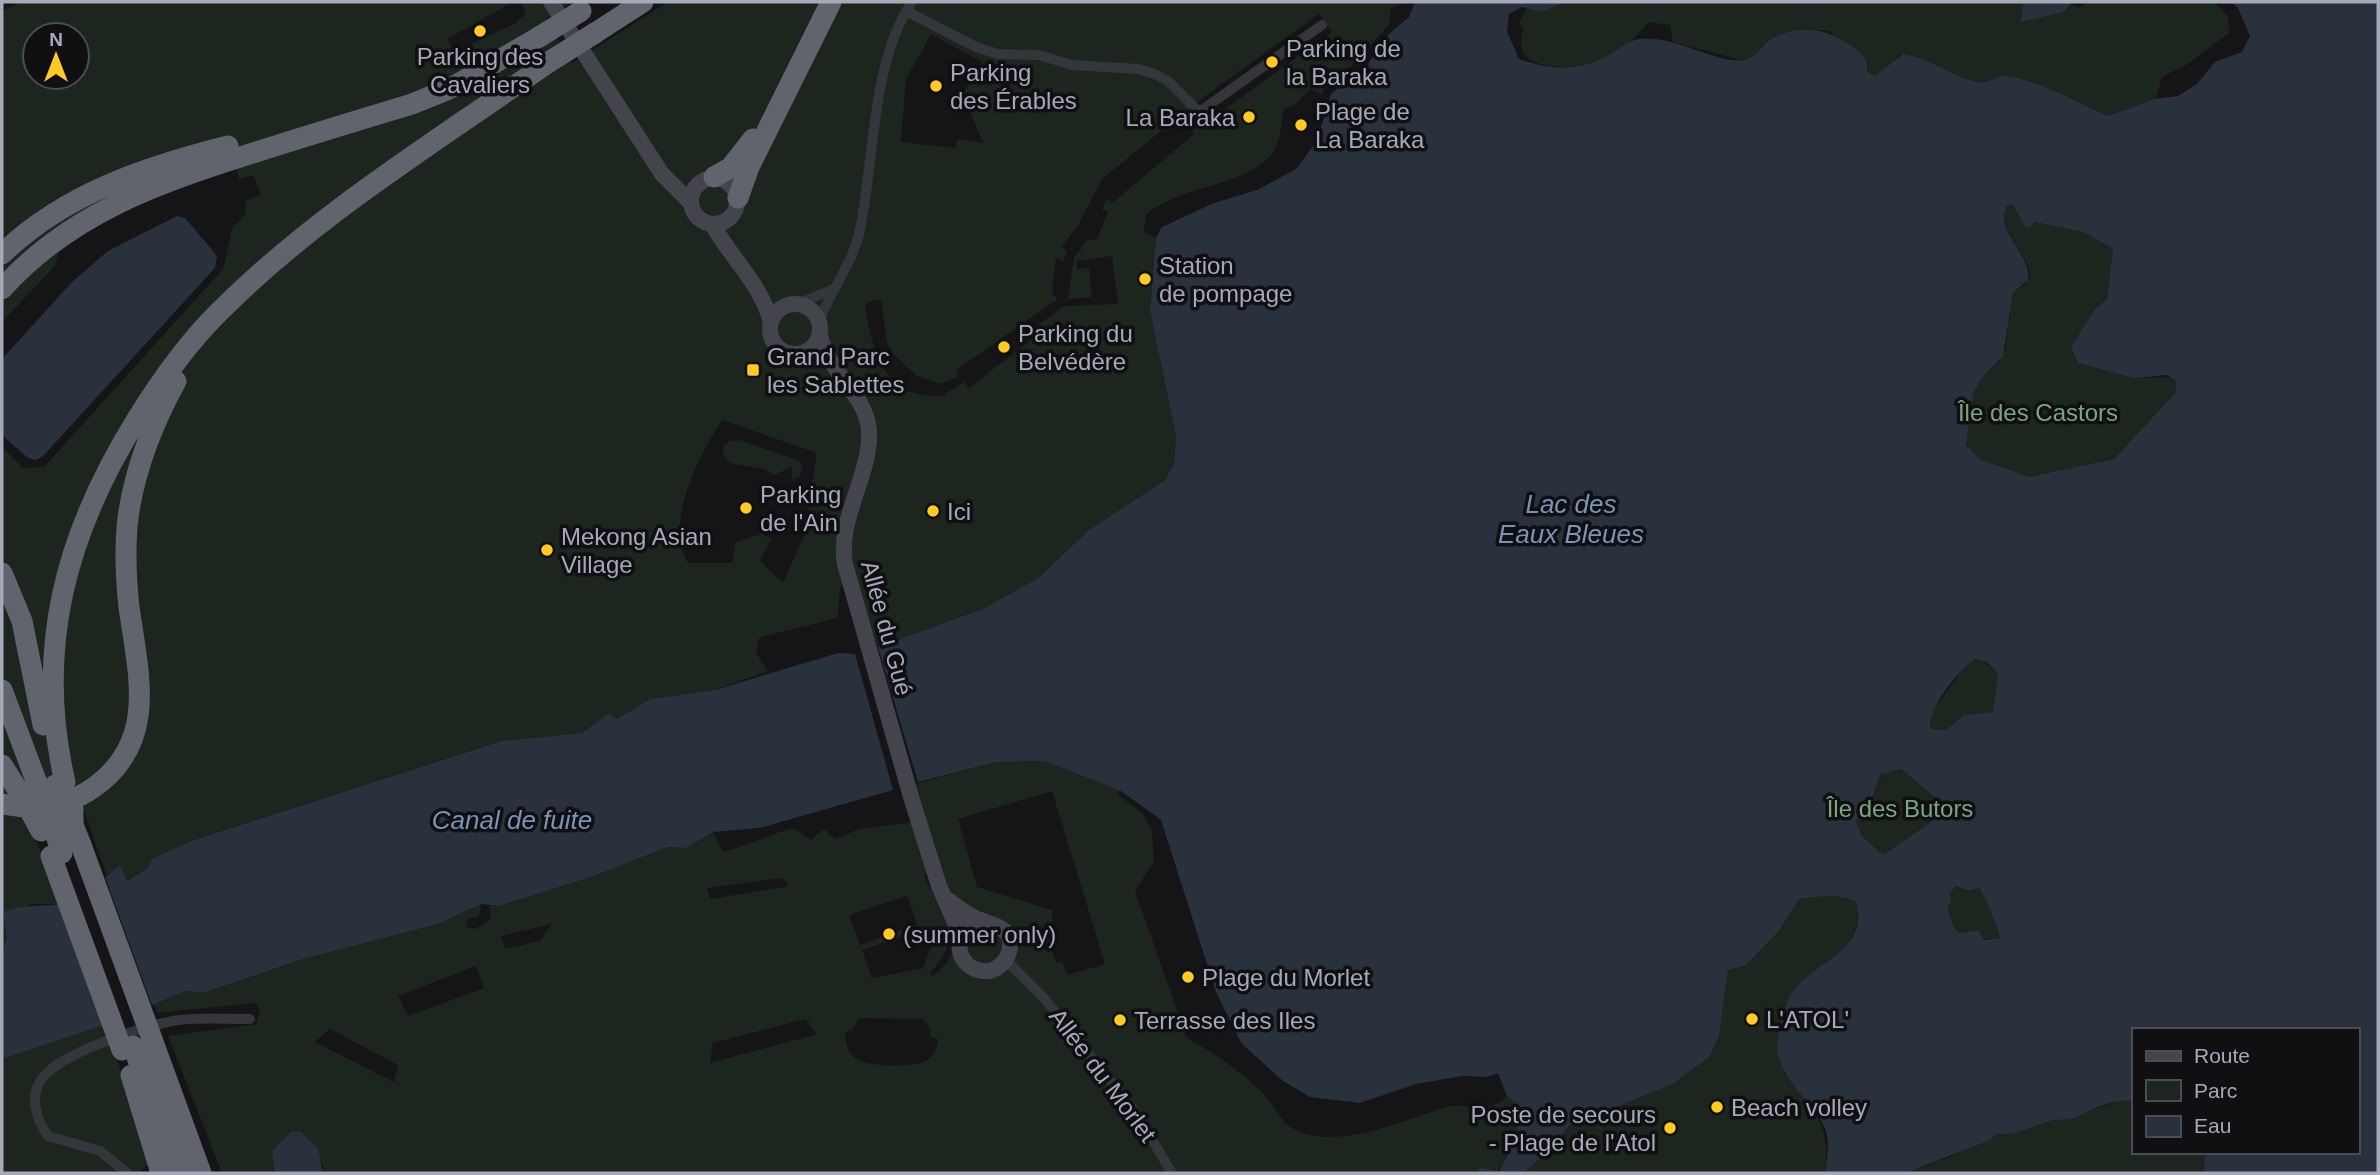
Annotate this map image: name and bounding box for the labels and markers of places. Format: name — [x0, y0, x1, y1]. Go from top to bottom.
marker: Parking des Cavaliers — [472, 23, 488, 39]
place label: Parking de la Baraka — [1286, 35, 1401, 90]
place label: Parking des Cavaliers — [417, 43, 543, 98]
marker: Parking de la Baraka — [1264, 54, 1280, 70]
place label: Parking des Érables — [950, 59, 1077, 114]
marker: Parking des Érables — [928, 78, 944, 94]
place label: Plage de La Baraka — [1315, 98, 1425, 153]
place label: La Baraka — [1126, 104, 1236, 131]
marker: La Baraka — [1241, 109, 1257, 125]
marker: Plage de La Baraka — [1293, 117, 1309, 133]
place label: Station de pompage — [1159, 252, 1292, 307]
marker: Station de pompage — [1137, 271, 1153, 287]
place label: Parking du Belvédère — [1018, 320, 1133, 375]
marker: Parking du Belvédère — [996, 339, 1012, 355]
place label: Grand Parc les Sablettes — [767, 343, 904, 398]
marker: Grand Parc les Sablettes — [745, 362, 761, 378]
place label: Parking de l'Ain — [760, 481, 841, 536]
place label: Ici — [947, 498, 971, 525]
marker: Parking de l'Ain — [738, 500, 754, 516]
marker: Ici — [925, 503, 941, 519]
place label: Mekong Asian Village — [561, 523, 712, 578]
marker: Mekong Asian Village — [539, 542, 555, 558]
place label: (summer only) — [903, 921, 1056, 948]
marker: (summer only) — [881, 926, 897, 942]
place label: Plage du Morlet — [1202, 964, 1370, 991]
marker: Plage du Morlet — [1180, 969, 1196, 985]
place label: L'ATOL' — [1766, 1006, 1849, 1033]
place label: Terrasse des Iles — [1134, 1007, 1315, 1034]
marker: L'ATOL' — [1744, 1011, 1760, 1027]
marker: Terrasse des Iles — [1112, 1012, 1128, 1028]
place label: Beach volley — [1731, 1094, 1867, 1121]
marker: Beach volley — [1709, 1099, 1725, 1115]
place label: Poste de secours - Plage de l'Atol — [1471, 1101, 1656, 1156]
marker: Poste de secours - Plage de l'Atol — [1662, 1120, 1678, 1136]

